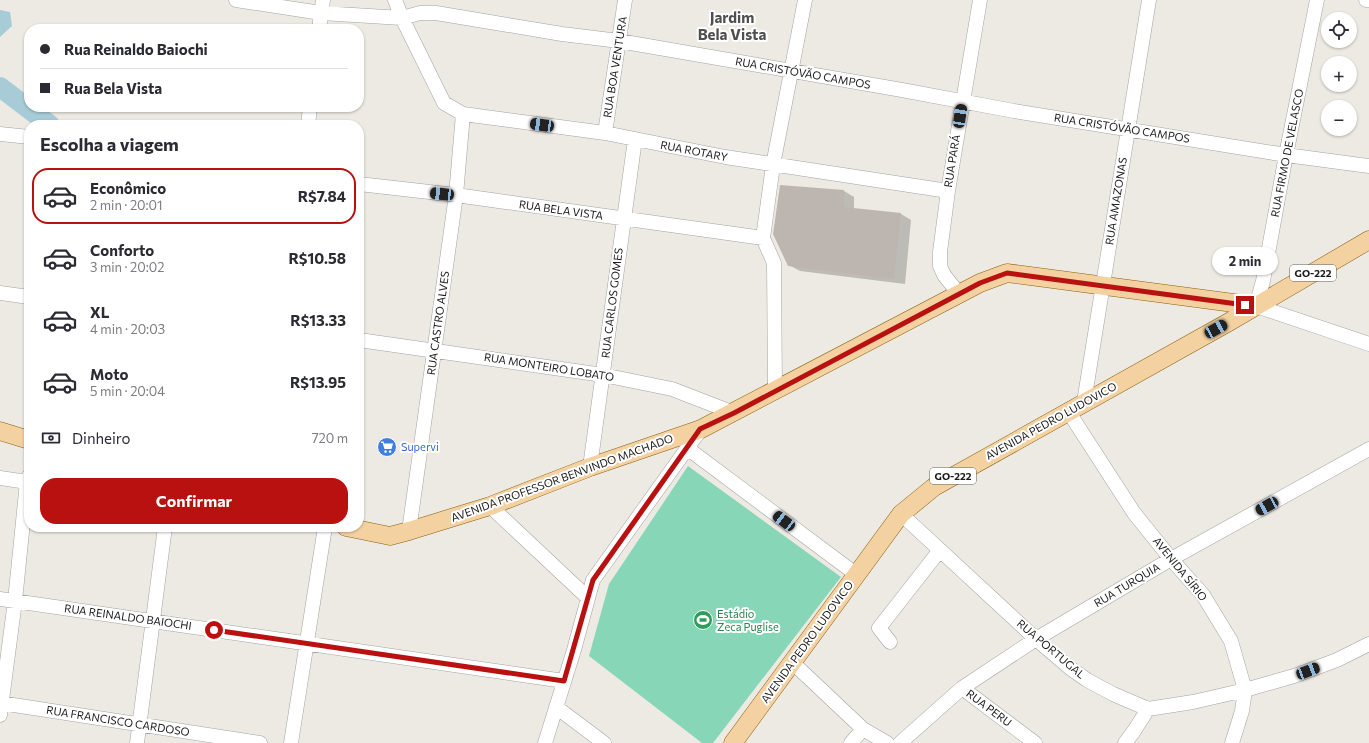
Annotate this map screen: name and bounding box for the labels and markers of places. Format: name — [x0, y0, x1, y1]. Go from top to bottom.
supermarket icon: Supervi — [376, 436, 398, 458]
place label: Supervi — [401, 440, 439, 453]
place label: Estádio Zeca Puglise — [717, 607, 779, 633]
sports icon: Estádio Zeca Puglise — [692, 609, 714, 631]

